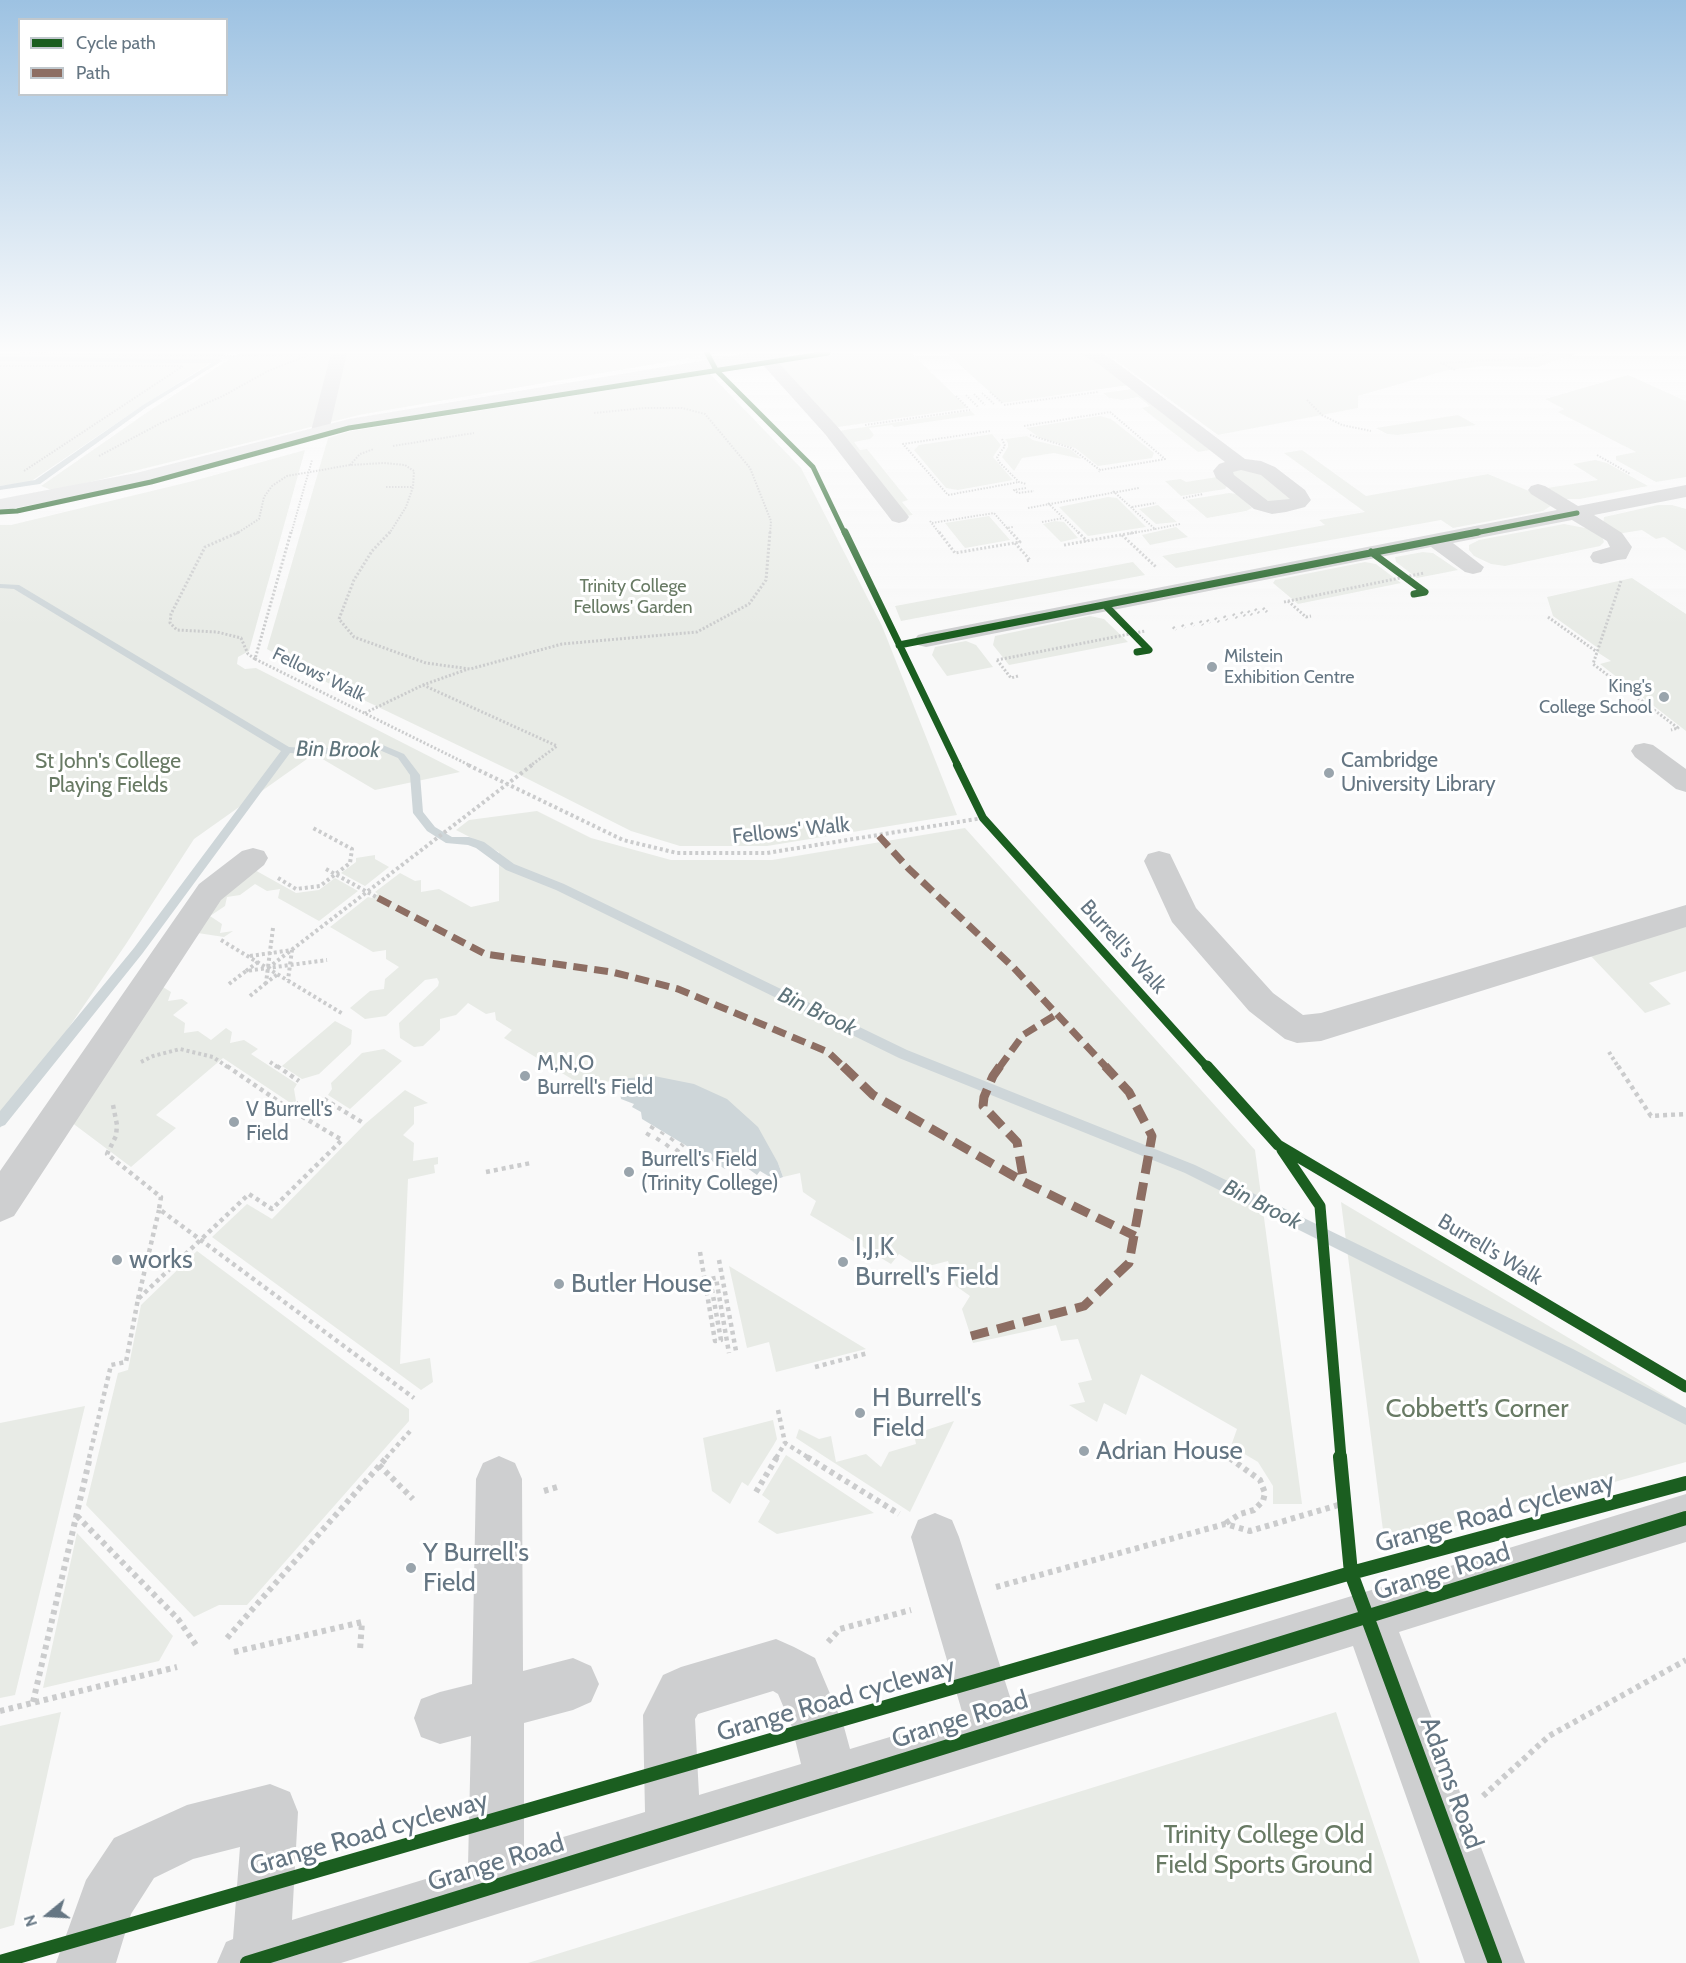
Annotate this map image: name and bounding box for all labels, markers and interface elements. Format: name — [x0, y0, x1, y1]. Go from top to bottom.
legend — [18, 18, 228, 96]
text: Cycle path — [76, 32, 156, 54]
text: Path — [76, 62, 110, 84]
park label: Trinity College Fellows' Garden — [573, 576, 693, 618]
street label: Fellows' Walk — [269, 643, 369, 707]
place label: Milstein Exhibition Centre — [1224, 646, 1354, 688]
marker: Milstein Exhibition Centre — [1205, 660, 1219, 674]
place label: King's College School — [1539, 676, 1652, 718]
marker: King's College School — [1657, 690, 1671, 704]
water label: Bin Brook — [296, 736, 380, 764]
place label: Cambridge University Library — [1341, 748, 1496, 798]
park label: St John's College Playing Fields — [35, 749, 181, 799]
marker: Cambridge University Library — [1322, 766, 1336, 780]
street label: Fellows' Walk — [731, 812, 851, 850]
street label: Burrell's Walk — [1074, 895, 1172, 999]
water label: Bin Brook — [774, 982, 860, 1042]
place label: M,N,O Burrell's Field — [537, 1051, 653, 1101]
marker: M,N,O Burrell's Field — [518, 1069, 532, 1083]
place label: V Burrell's Field — [246, 1097, 332, 1147]
marker: V Burrell's Field — [227, 1115, 241, 1129]
place label: Burrell's Field (Trinity College) — [641, 1147, 779, 1197]
marker: Burrell's Field (Trinity College) — [622, 1165, 636, 1179]
water label: Bin Brook — [1219, 1174, 1305, 1236]
street label: Burrell's Walk — [1433, 1209, 1547, 1291]
place label: I,J,K Burrell's Field — [855, 1231, 999, 1292]
place label: works — [129, 1244, 193, 1276]
marker: works — [110, 1253, 124, 1267]
marker: I,J,K Burrell's Field — [836, 1255, 850, 1269]
place label: Butler House — [571, 1268, 712, 1300]
marker: Butler House — [552, 1277, 566, 1291]
place label: H Burrell's Field — [872, 1382, 982, 1444]
park label: Cobbett’s Corner — [1386, 1393, 1568, 1425]
marker: H Burrell's Field — [853, 1406, 867, 1420]
place label: Adrian House — [1096, 1435, 1243, 1467]
marker: Adrian House — [1077, 1444, 1091, 1458]
street label: Grange Road cycleway — [1372, 1466, 1618, 1560]
street label: Grange Road — [1370, 1536, 1514, 1608]
place label: Y Burrell's Field — [423, 1537, 529, 1598]
marker: Y Burrell's Field — [404, 1561, 418, 1575]
street label: Grange Road cycleway — [713, 1651, 959, 1749]
street label: Grange Road — [888, 1684, 1032, 1756]
street label: Adams Road — [1413, 1713, 1489, 1853]
street label: Grange Road cycleway — [246, 1785, 492, 1883]
park label: Trinity College Old Field Sports Ground — [1155, 1819, 1373, 1880]
street label: Grange Road — [424, 1827, 568, 1899]
north arrow — [18, 1885, 78, 1945]
text: N — [20, 1912, 41, 1929]

